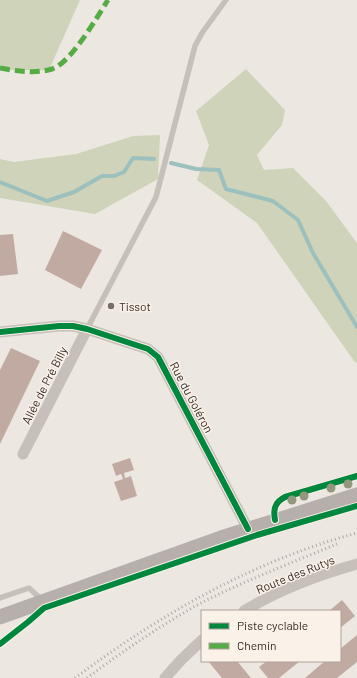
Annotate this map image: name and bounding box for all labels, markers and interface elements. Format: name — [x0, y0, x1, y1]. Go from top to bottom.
place label: Tissot — [119, 299, 151, 313]
marker: Tissot — [106, 301, 116, 311]
street label: Allée de Pré Billy — [18, 343, 70, 426]
street label: Rue du Goléron — [167, 359, 217, 435]
street label: Route des Rutys — [254, 552, 336, 596]
legend — [201, 610, 341, 662]
text: Piste cyclable — [237, 618, 308, 632]
text: Chemin — [237, 638, 277, 652]

